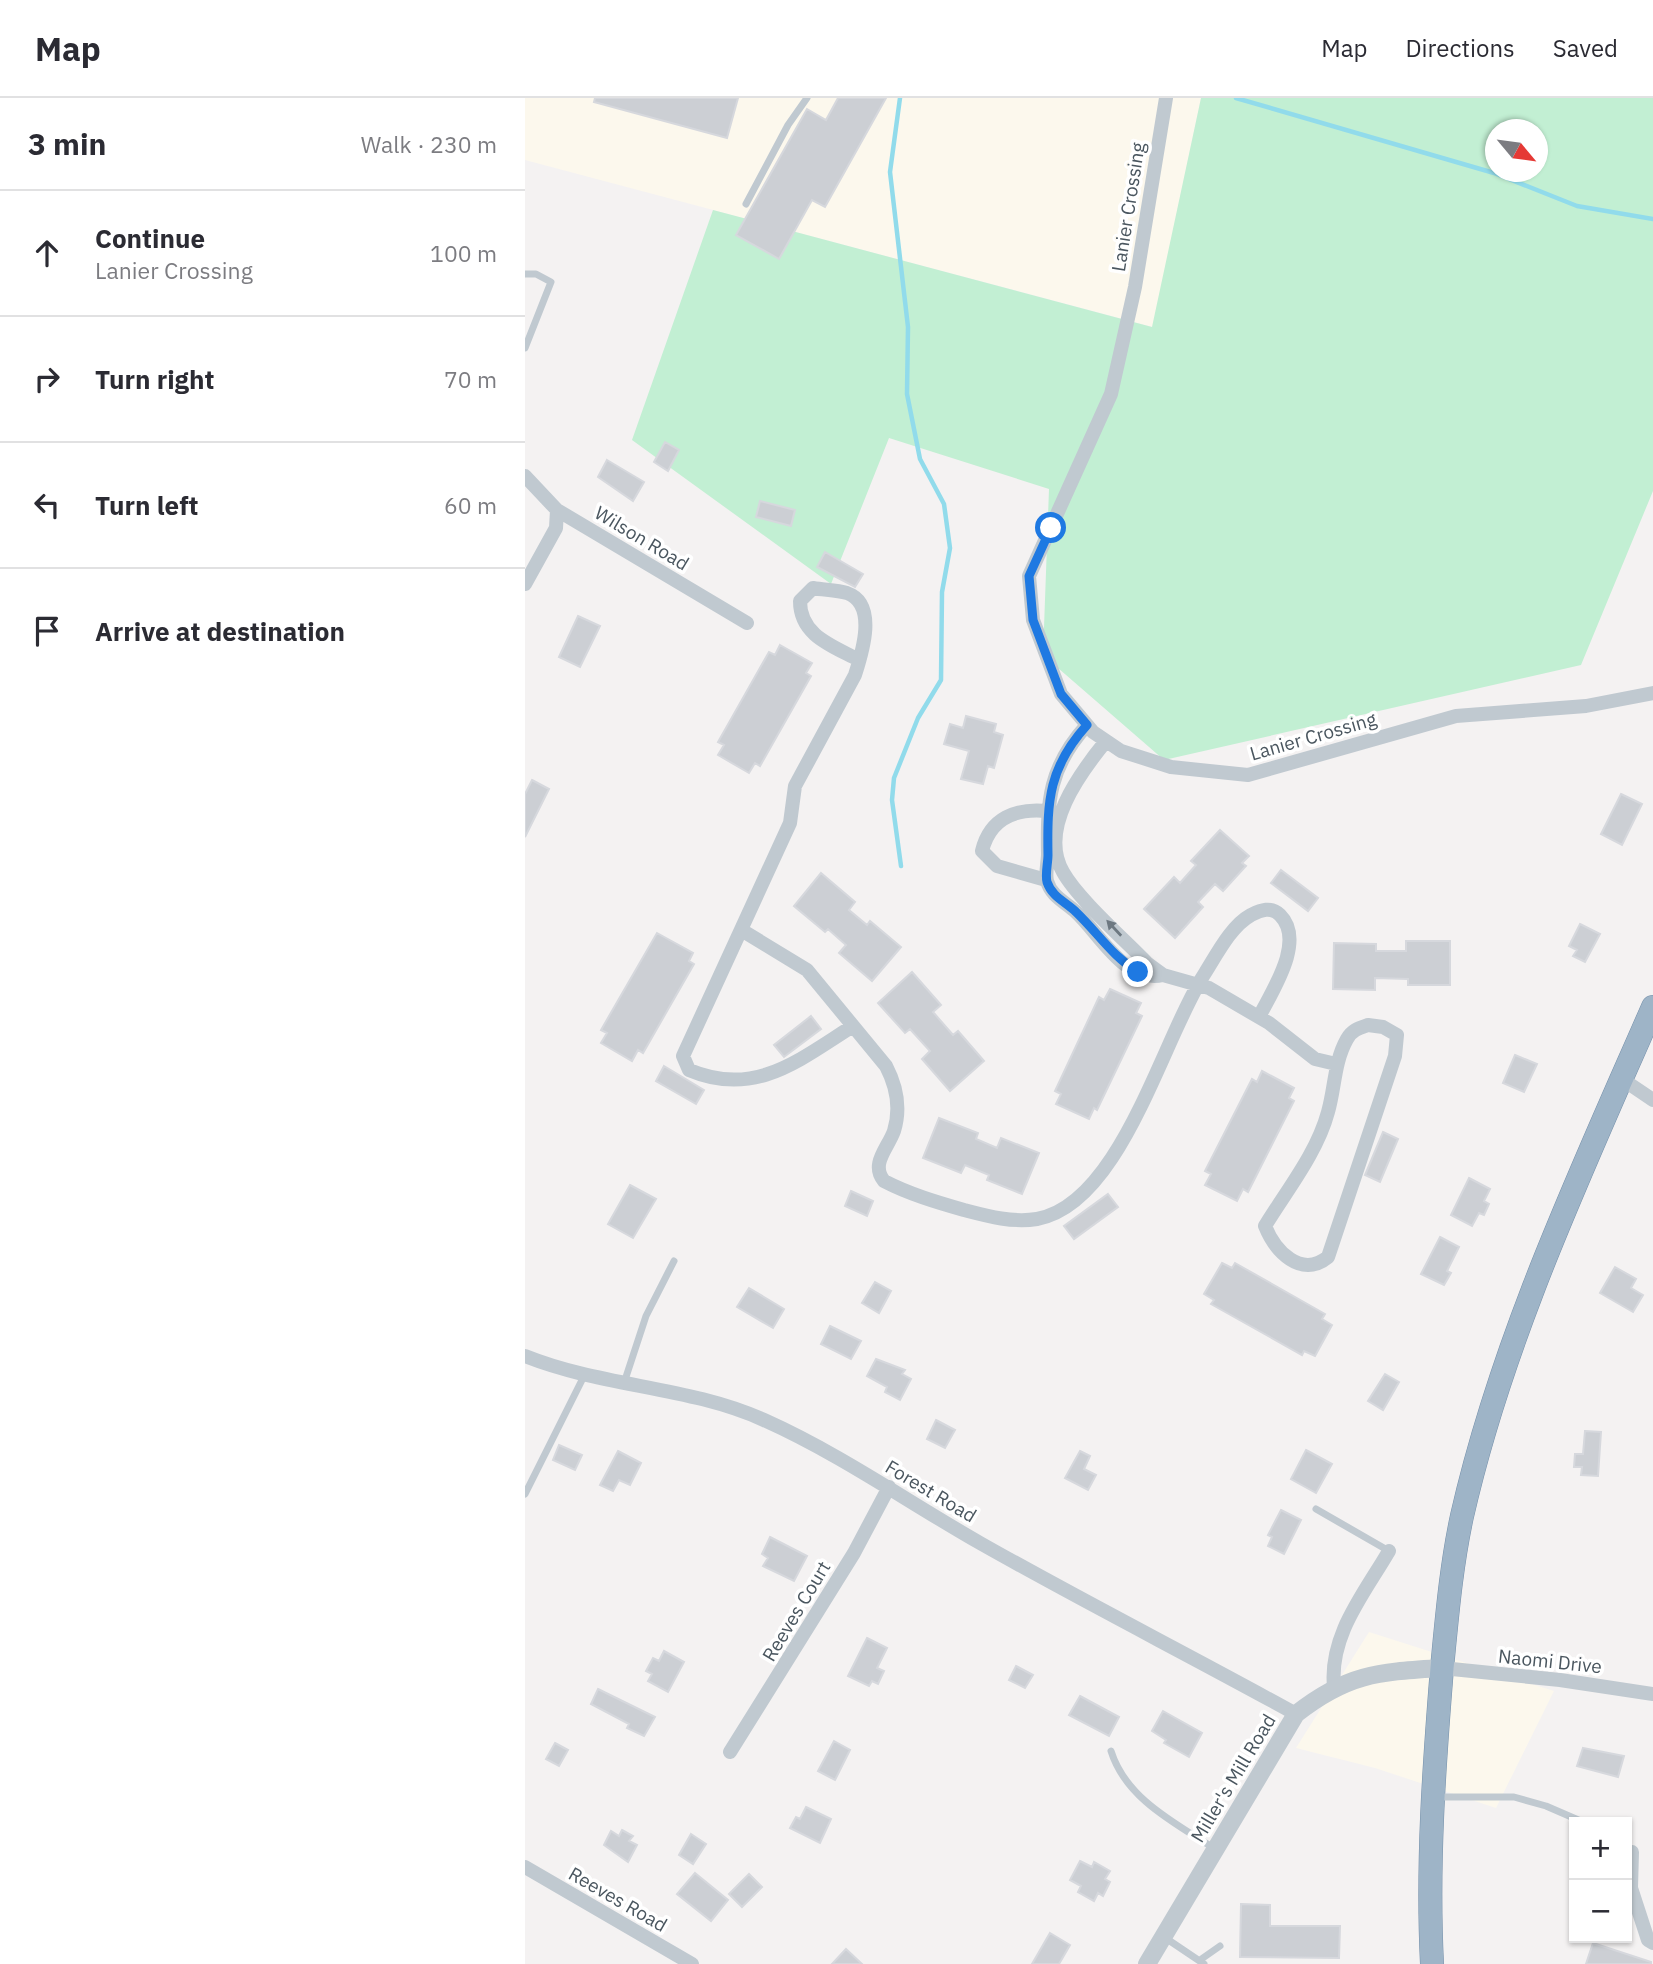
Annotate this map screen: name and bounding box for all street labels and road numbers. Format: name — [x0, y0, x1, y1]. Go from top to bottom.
street label: Lanier Crossing — [1106, 141, 1150, 273]
street label: Wilson Road — [591, 500, 693, 576]
street label: Lanier Crossing — [1247, 706, 1379, 766]
street label: Forest Road — [881, 1454, 981, 1528]
street label: Reeves Court — [757, 1556, 835, 1666]
street label: Naomi Drive — [1497, 1644, 1603, 1678]
street label: Miller's Mill Road — [1185, 1710, 1281, 1846]
street label: Reeves Road — [565, 1861, 671, 1937]

